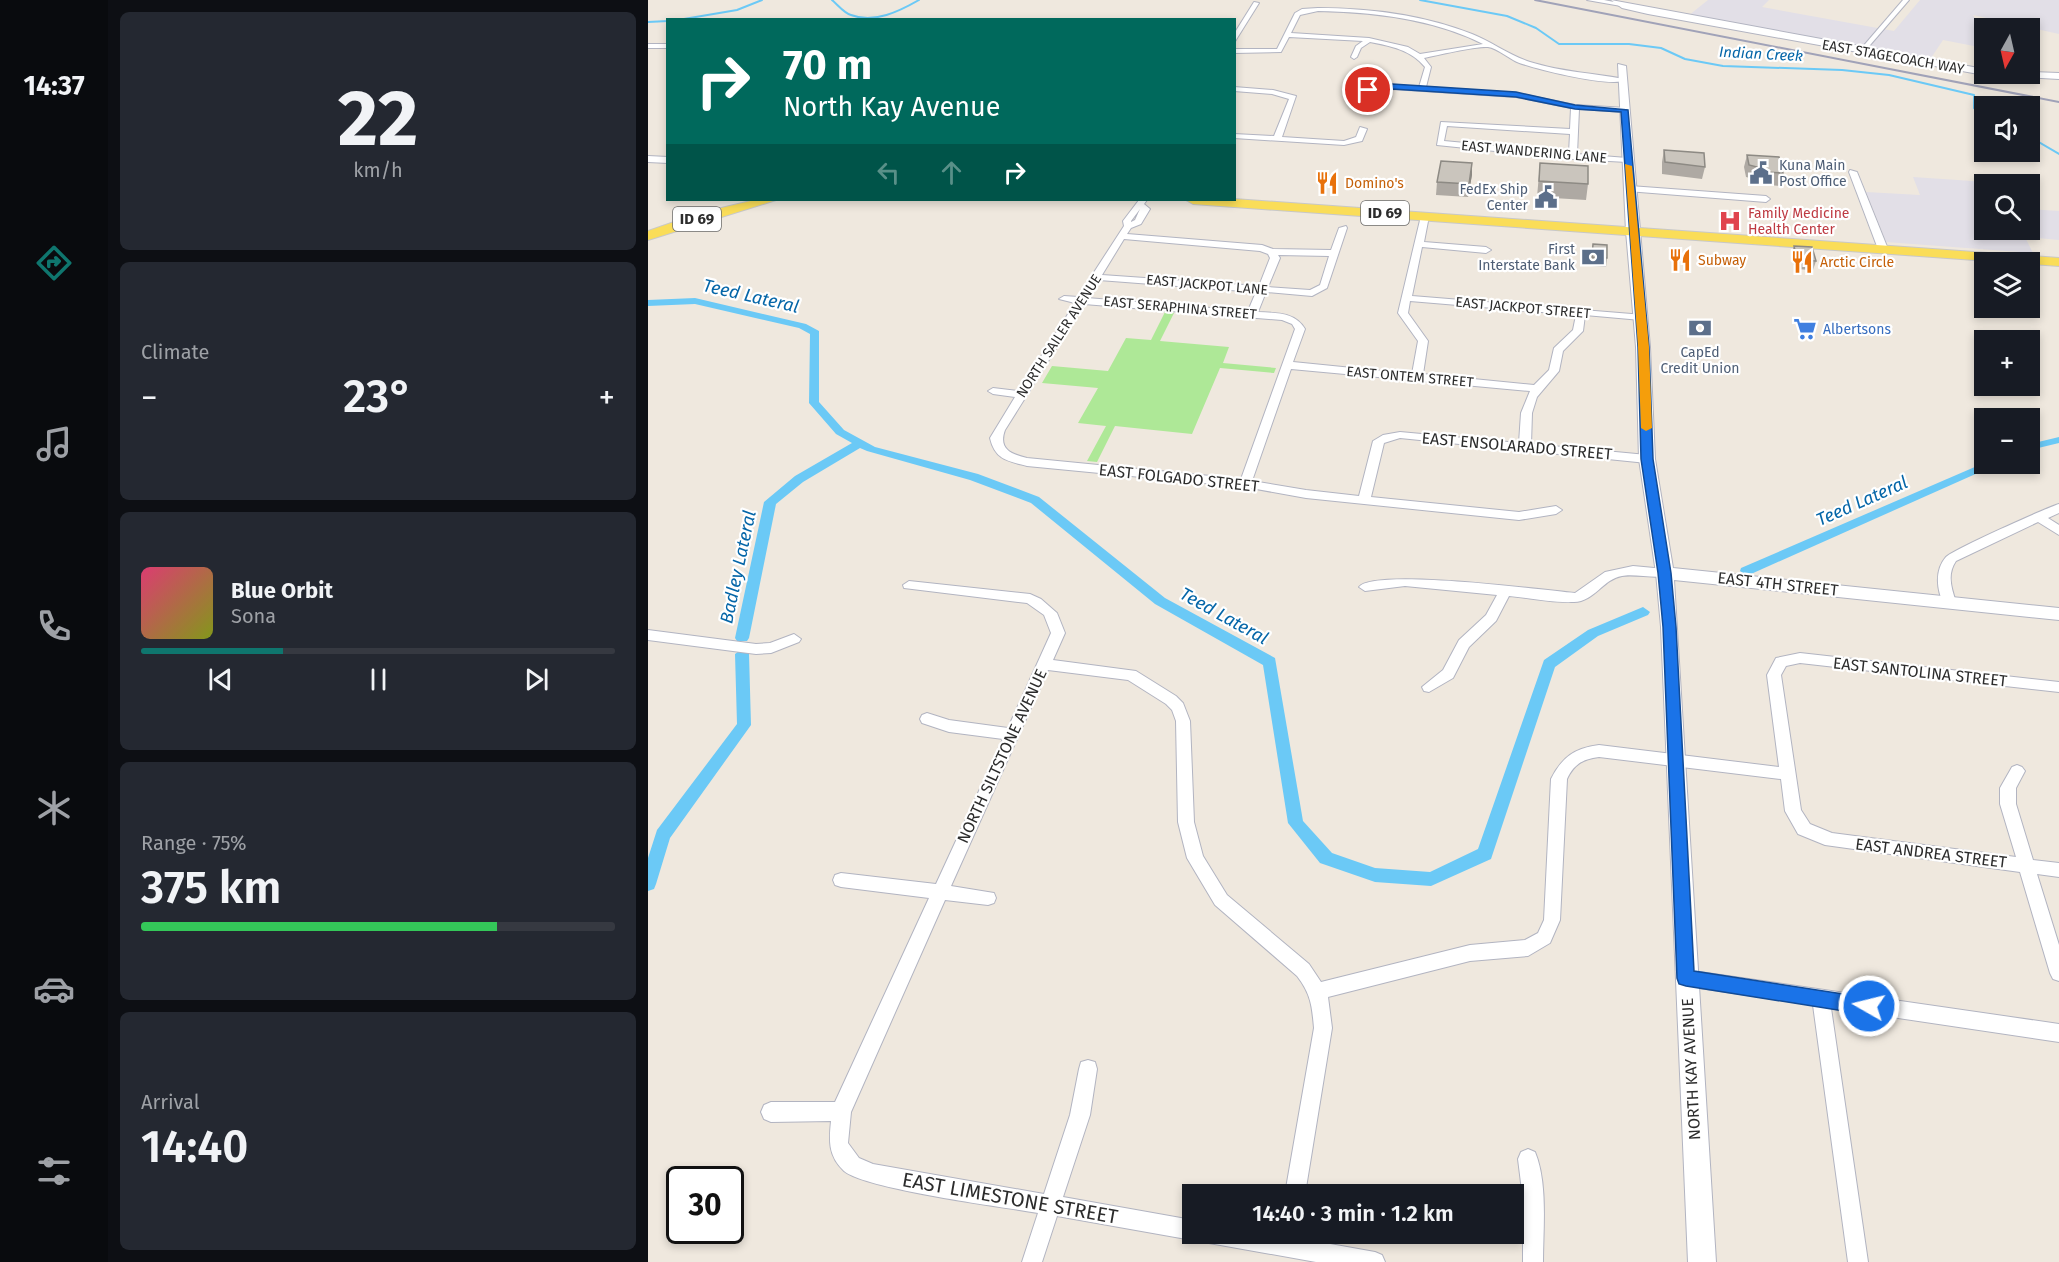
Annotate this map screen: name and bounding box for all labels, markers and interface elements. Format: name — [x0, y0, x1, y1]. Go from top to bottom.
north arrow — [1974, 18, 2040, 84]
map controls — [1974, 18, 2040, 474]
street label: EAST STAGECOACH WAY — [1820, 36, 1966, 78]
text: 70 m — [783, 40, 872, 90]
icon: right — [684, 42, 762, 120]
water label: Indian Creek — [1719, 43, 1803, 65]
pin — [1342, 64, 1393, 115]
text: 14:37 — [23, 70, 85, 102]
text: 22 — [338, 72, 418, 166]
icon: arrive — [1351, 73, 1384, 106]
text: North Kay Avenue — [783, 91, 1000, 123]
button: sound — [1974, 96, 2040, 162]
street label: EAST WANDERING LANE — [1460, 137, 1608, 167]
icon: left — [872, 156, 905, 189]
icon: ahead — [935, 156, 968, 189]
icon: right — [998, 156, 1031, 189]
place label: Kuna Main Post Office — [1779, 157, 1847, 190]
text: km/h — [353, 158, 403, 182]
public building icon: Kuna Main Post Office — [1748, 160, 1774, 186]
restaurant icon: Domino's — [1314, 170, 1340, 196]
button: search — [1974, 174, 2040, 240]
place label: Domino's — [1345, 175, 1404, 192]
place label: FedEx Ship Center — [1460, 181, 1529, 214]
public building icon: FedEx Ship Center — [1533, 184, 1559, 210]
road number: ID 69 — [1361, 201, 1409, 225]
place label: Family Medicine Health Center — [1748, 205, 1849, 238]
road number: ID 69 — [673, 207, 721, 231]
hospital icon: Family Medicine Health Center — [1717, 208, 1743, 234]
place label: First Interstate Bank — [1478, 241, 1576, 274]
icon: directions — [33, 242, 75, 284]
bank icon: First Interstate Bank — [1580, 244, 1606, 270]
restaurant icon: Subway — [1667, 247, 1693, 273]
restaurant icon: Arctic Circle — [1789, 249, 1815, 275]
place label: Subway — [1698, 252, 1746, 269]
button: layers — [1974, 252, 2040, 318]
place label: Arctic Circle — [1820, 254, 1894, 271]
street label: NORTH SAILER AVENUE — [1013, 271, 1105, 401]
street label: EAST JACKPOT LANE — [1145, 271, 1269, 299]
water label: Teed Lateral — [701, 274, 801, 318]
street label: EAST SERAPHINA STREET — [1103, 293, 1258, 323]
street label: EAST JACKPOT STREET — [1455, 294, 1592, 322]
bank icon: CapEd Credit Union — [1687, 315, 1713, 341]
supermarket icon: Albertsons — [1792, 316, 1818, 342]
place label: Albertsons — [1823, 321, 1891, 338]
button: + — [1974, 330, 2040, 396]
text: Climate — [141, 340, 209, 364]
place label: CapEd Credit Union — [1660, 344, 1740, 377]
street label: EAST ONTEM STREET — [1346, 363, 1475, 391]
text: 23° — [343, 370, 413, 424]
text: − — [141, 378, 158, 418]
text: + — [599, 378, 615, 418]
button: − — [1974, 408, 2040, 474]
icon: music — [33, 423, 75, 465]
street label: EAST ENSOLARADO STREET — [1421, 428, 1614, 464]
street label: EAST FOLGADO STREET — [1098, 460, 1261, 496]
water label: Teed Lateral — [1813, 471, 1911, 531]
water label: Badley Lateral — [715, 508, 761, 626]
street label: EAST 4TH STREET — [1717, 568, 1840, 600]
text: Blue Orbit — [231, 577, 333, 604]
water label: Teed Lateral — [1176, 583, 1272, 649]
text: Sona — [231, 604, 276, 628]
icon: phone — [33, 605, 75, 647]
street label: EAST SANTOLINA STREET — [1832, 653, 2009, 691]
icon: previous — [204, 663, 237, 696]
icon: pause — [362, 663, 395, 696]
icon: next — [520, 663, 553, 696]
street label: NORTH SILTSTONE AVENUE — [953, 666, 1051, 846]
icon: climate — [33, 787, 75, 829]
text: Range · 75% — [141, 831, 247, 855]
street label: EAST ANDREA STREET — [1854, 834, 2008, 872]
text: 375 km — [141, 861, 281, 915]
icon: car — [33, 968, 75, 1010]
position arrow — [1837, 974, 1901, 1038]
street label: NORTH KAY AVENUE — [1678, 998, 1704, 1140]
text: Arrival — [141, 1090, 200, 1114]
text: 14:40 — [141, 1120, 248, 1174]
icon: filters — [33, 1150, 75, 1192]
speed limit sign: 30 — [666, 1166, 744, 1244]
street label: EAST LIMESTONE STREET — [900, 1167, 1120, 1229]
text: 14:40 · 3 min · 1.2 km — [1252, 1200, 1454, 1227]

